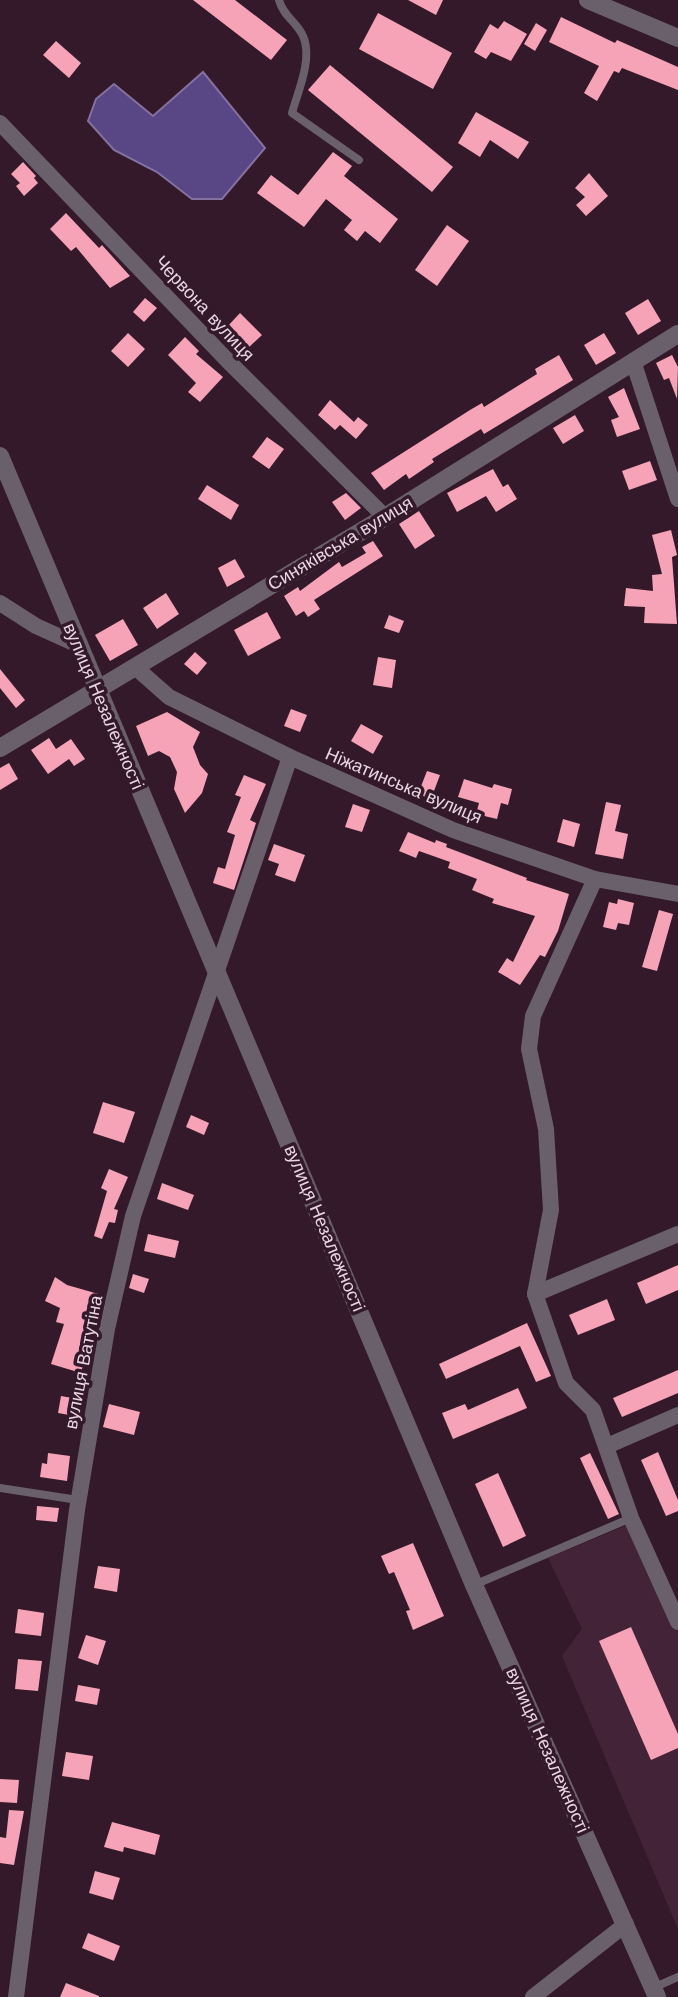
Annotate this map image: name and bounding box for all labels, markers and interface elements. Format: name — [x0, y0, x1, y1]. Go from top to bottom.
street label: Червона вулиця — [151, 251, 259, 365]
street label: Синяківська вулиця — [264, 491, 416, 595]
street label: вулиця Незалежності — [59, 620, 149, 792]
street label: Ніжатинська вулиця — [323, 742, 485, 828]
street label: вулиця Незалежності — [280, 1142, 370, 1314]
street label: вулиця Ватутіна — [60, 1292, 106, 1431]
street label: вулиця Незалежності — [502, 1664, 594, 1836]

